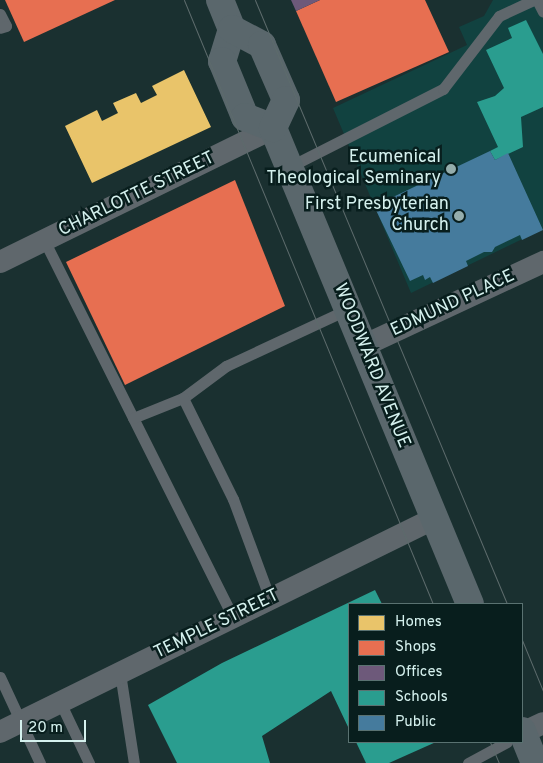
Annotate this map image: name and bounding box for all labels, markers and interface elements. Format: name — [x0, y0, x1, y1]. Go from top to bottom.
street label: CHARLOTTE STREET — [56, 148, 218, 242]
place label: Ecumenical Theological Seminary — [266, 148, 441, 190]
marker: Ecumenical Theological Seminary — [445, 163, 457, 175]
place label: First Presbyterian Church — [305, 195, 449, 238]
marker: First Presbyterian Church — [453, 210, 465, 222]
street label: EDMUND PLACE — [388, 266, 518, 342]
street label: WOODWARD AVENUE — [328, 280, 414, 452]
street label: TEMPLE STREET — [151, 585, 283, 665]
legend — [348, 603, 523, 743]
text: Homes — [395, 613, 442, 632]
text: Shops — [395, 638, 436, 657]
text: Offices — [395, 663, 442, 682]
text: Schools — [395, 688, 448, 707]
scale bar — [22, 710, 89, 742]
text: Public — [395, 713, 436, 732]
text: 20 m — [28, 719, 63, 738]

